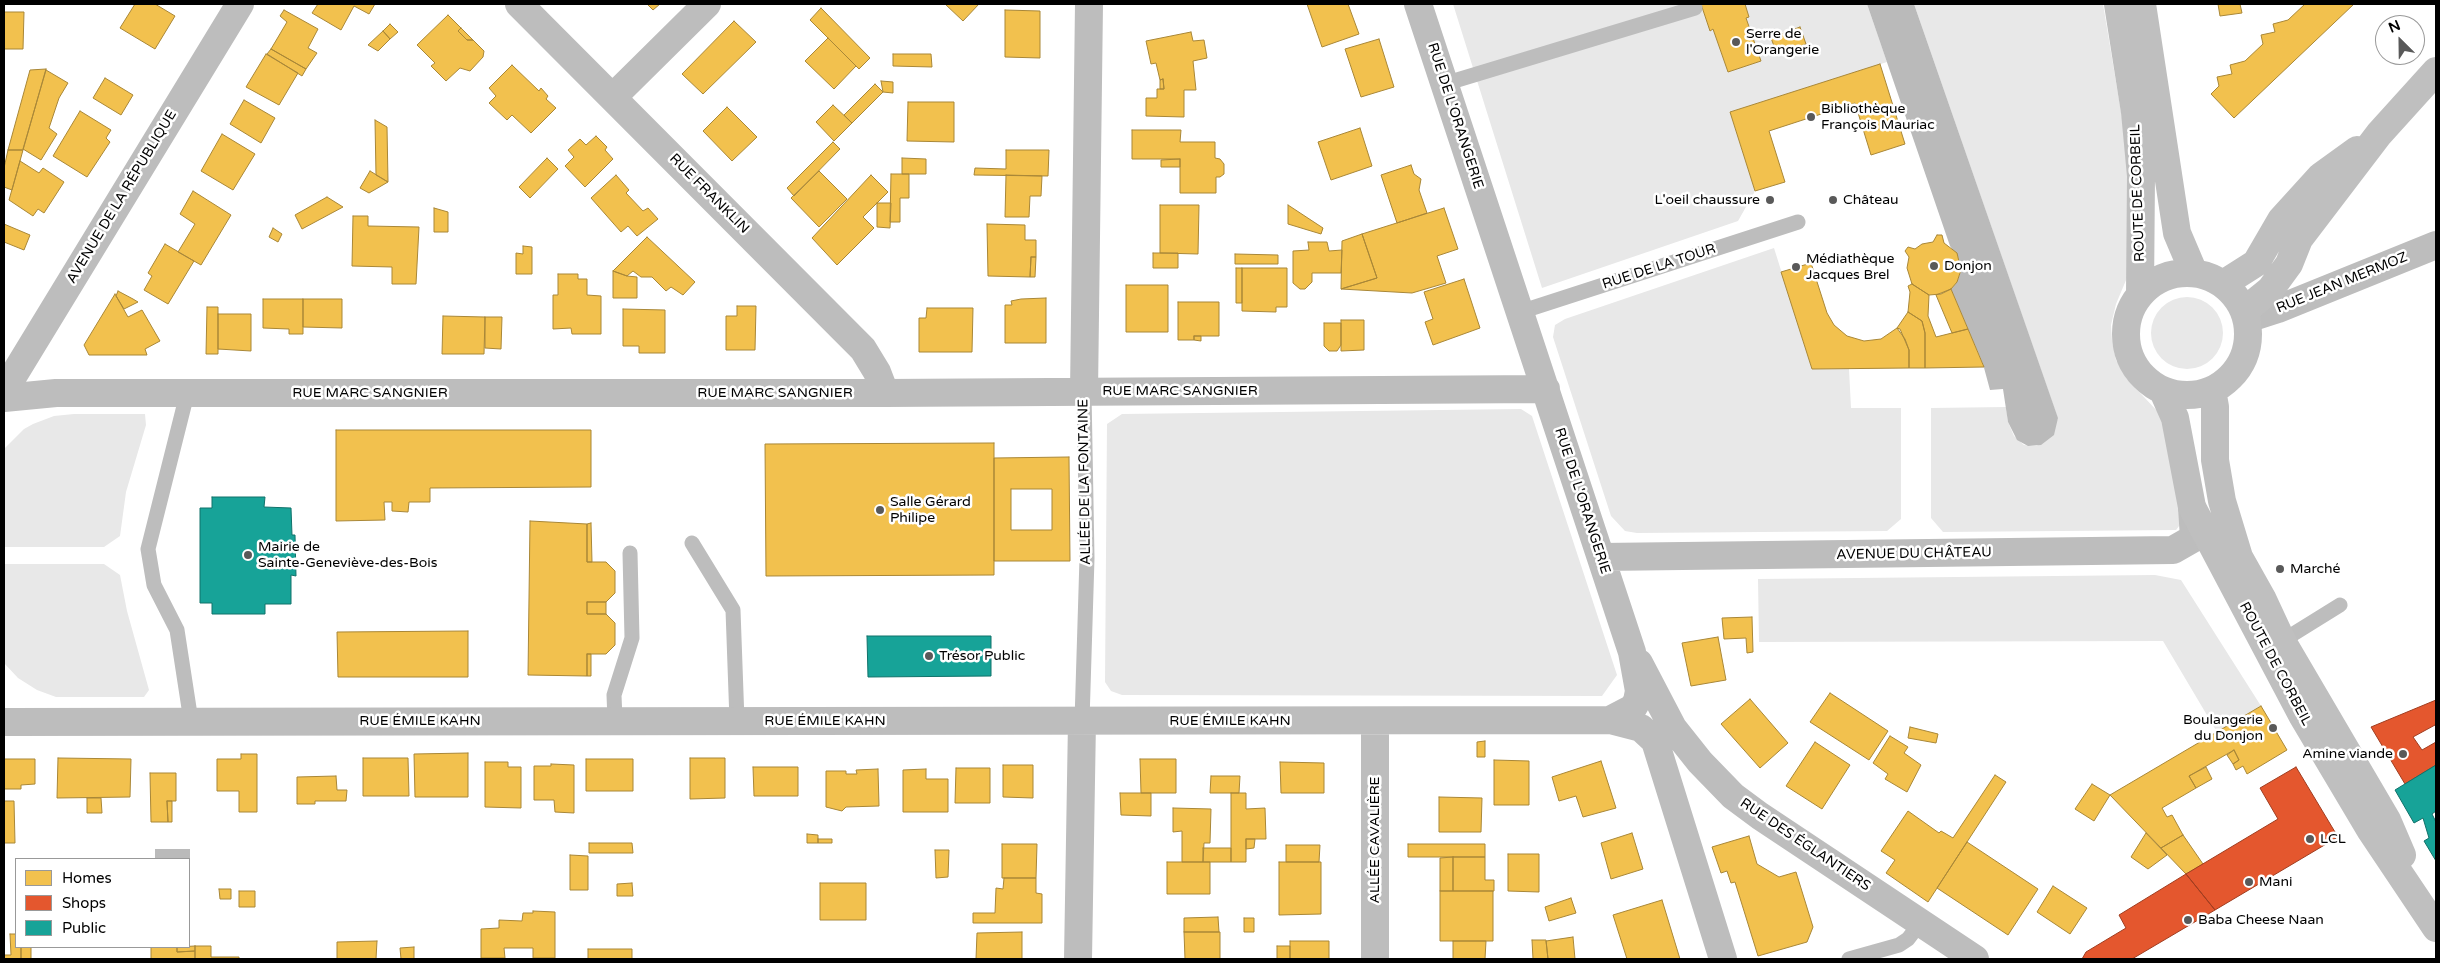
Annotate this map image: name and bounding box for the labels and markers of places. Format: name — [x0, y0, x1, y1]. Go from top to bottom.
place label: Serre de l'Orangerie — [1746, 26, 1819, 58]
marker: Serre de l'Orangerie — [1730, 36, 1742, 48]
place label: Bibliothèque François Mauriac — [1821, 101, 1935, 134]
marker: Bibliothèque François Mauriac — [1805, 111, 1817, 123]
place label: L'oeil chaussure — [1654, 192, 1760, 208]
place label: Château — [1843, 192, 1898, 208]
marker: L'oeil chaussure — [1764, 194, 1776, 206]
marker: Château — [1827, 194, 1839, 206]
place label: Médiathèque Jacques Brel — [1806, 251, 1894, 284]
place label: Donjon — [1944, 258, 1992, 274]
marker: Donjon — [1928, 260, 1940, 272]
marker: Médiathèque Jacques Brel — [1790, 261, 1802, 273]
place label: Salle Gérard Philipe — [890, 494, 971, 526]
marker: Salle Gérard Philipe — [874, 504, 886, 516]
place label: Mairie de Sainte-Geneviève-des-Bois — [258, 539, 437, 572]
marker: Mairie de Sainte-Geneviève-des-Bois — [242, 549, 254, 561]
place label: Marché — [2290, 561, 2340, 577]
marker: Marché — [2274, 563, 2286, 575]
place label: Trésor Public — [939, 648, 1025, 664]
marker: Trésor Public — [923, 650, 935, 662]
place label: Boulangerie du Donjon — [2183, 712, 2263, 744]
marker: Boulangerie du Donjon — [2267, 722, 2279, 734]
place label: Amine viande — [2302, 746, 2393, 762]
marker: Amine viande — [2397, 748, 2409, 760]
place label: LCL — [2320, 831, 2346, 847]
marker: LCL — [2304, 833, 2316, 845]
place label: Mani — [2259, 874, 2292, 890]
marker: Mani — [2243, 876, 2255, 888]
place label: Baba Cheese Naan — [2198, 912, 2324, 928]
marker: Baba Cheese Naan — [2182, 914, 2194, 926]

